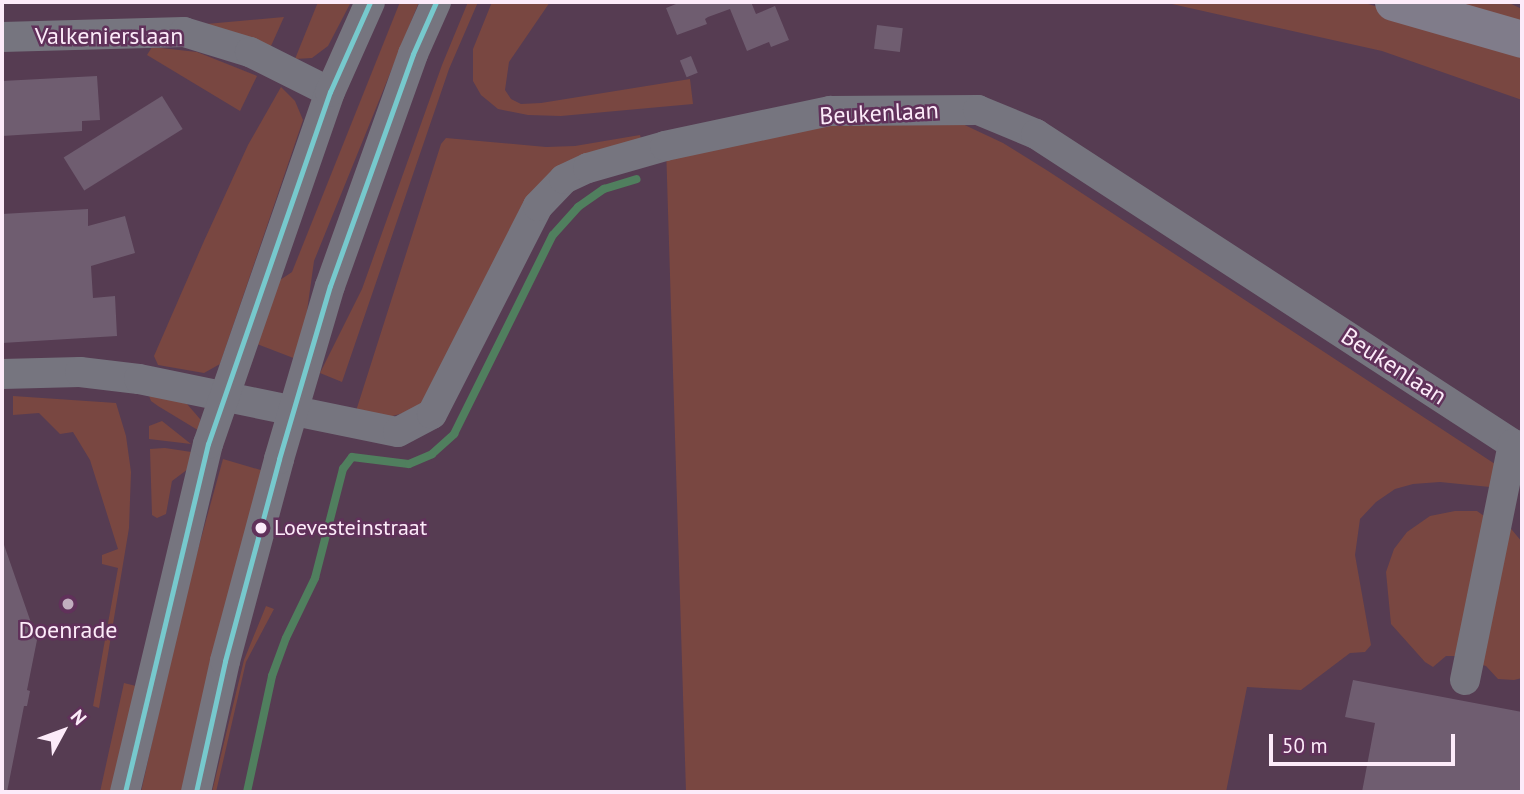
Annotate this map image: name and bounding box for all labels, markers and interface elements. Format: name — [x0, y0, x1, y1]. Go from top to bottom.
street label: Valkenierslaan — [35, 22, 183, 50]
street label: Beukenlaan — [819, 95, 939, 131]
street label: Beukenlaan — [1336, 321, 1452, 411]
place label: Loevesteinstraat — [274, 515, 427, 541]
marker: Loevesteinstraat — [254, 521, 268, 535]
marker: Doenrade — [60, 596, 76, 612]
place label: Doenrade — [18, 616, 118, 644]
north arrow — [28, 696, 98, 766]
text: N — [66, 705, 92, 730]
scale bar — [1272, 720, 1458, 764]
text: 50 m — [1282, 732, 1328, 759]

